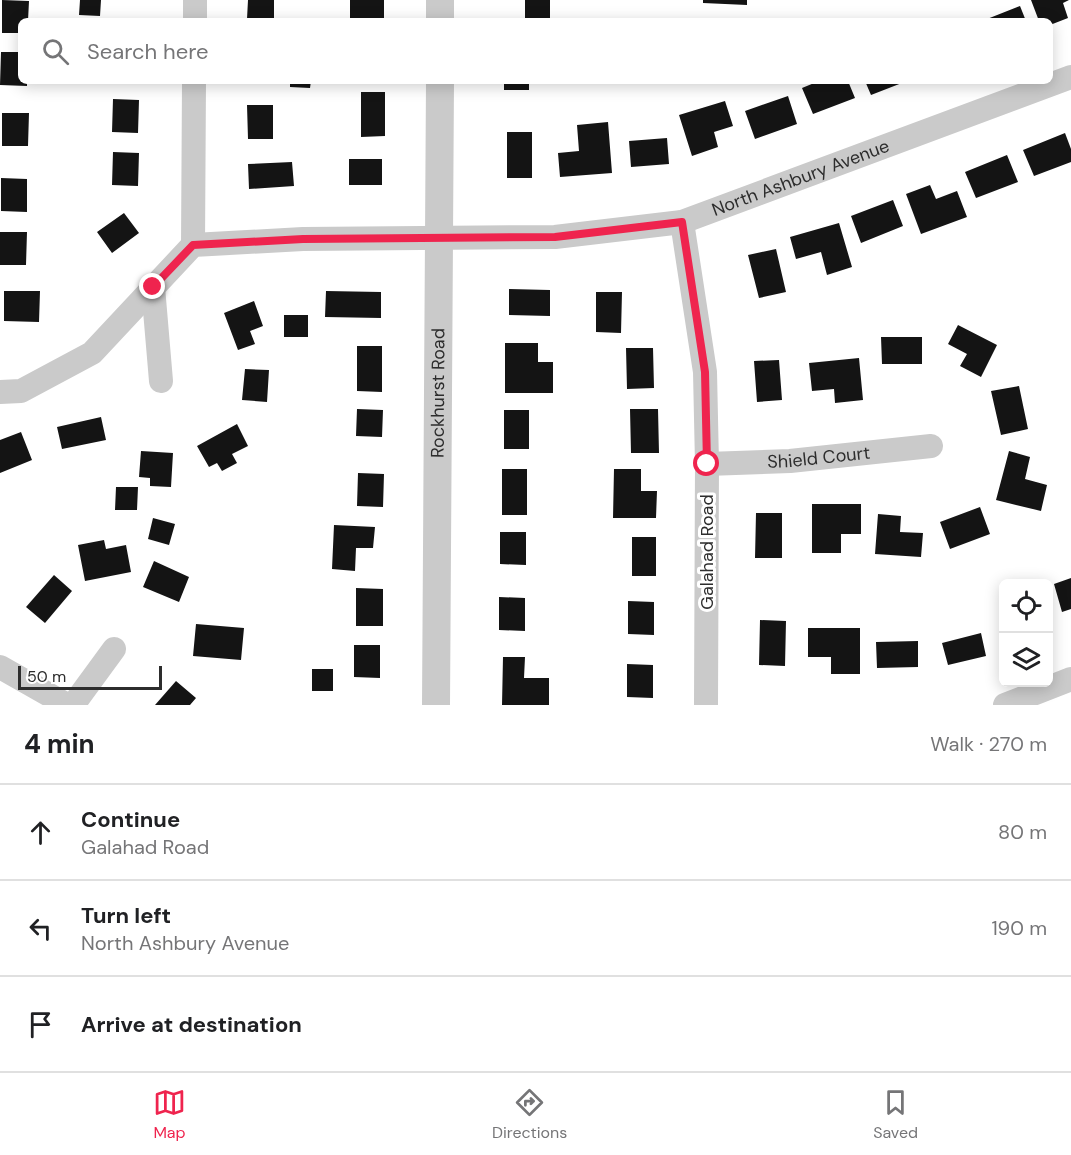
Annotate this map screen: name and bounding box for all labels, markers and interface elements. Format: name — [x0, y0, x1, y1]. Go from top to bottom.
search box — [18, 18, 1053, 84]
icon: search — [39, 35, 72, 68]
text: Search here — [87, 37, 208, 66]
street label: North Ashbury Avenue — [708, 134, 893, 222]
route end — [139, 273, 165, 299]
street label: Rockhurst Road — [426, 328, 450, 458]
street label: Shield Court — [767, 441, 871, 474]
route start — [693, 450, 719, 476]
street label: Galahad Road — [695, 494, 719, 610]
map controls — [999, 579, 1053, 687]
button: locate — [999, 579, 1053, 633]
button: layers — [999, 633, 1053, 687]
scale bar — [18, 663, 162, 690]
text: 50 m — [27, 666, 66, 687]
text: 4 min — [24, 727, 95, 761]
text: Walk · 270 m — [930, 731, 1047, 757]
text: Continue — [81, 805, 180, 834]
icon: ahead — [24, 816, 57, 849]
text: 80 m — [998, 819, 1047, 845]
text: Galahad Road — [81, 834, 209, 860]
text: Turn left — [81, 901, 171, 930]
icon: left — [24, 912, 57, 945]
text: 190 m — [991, 915, 1047, 941]
text: North Ashbury Avenue — [81, 930, 289, 956]
icon: arrive — [24, 1008, 57, 1041]
text: Arrive at destination — [81, 1010, 302, 1039]
tab: Map — [153, 1086, 186, 1143]
tab: Directions — [492, 1086, 567, 1143]
tab: Saved — [873, 1086, 918, 1143]

